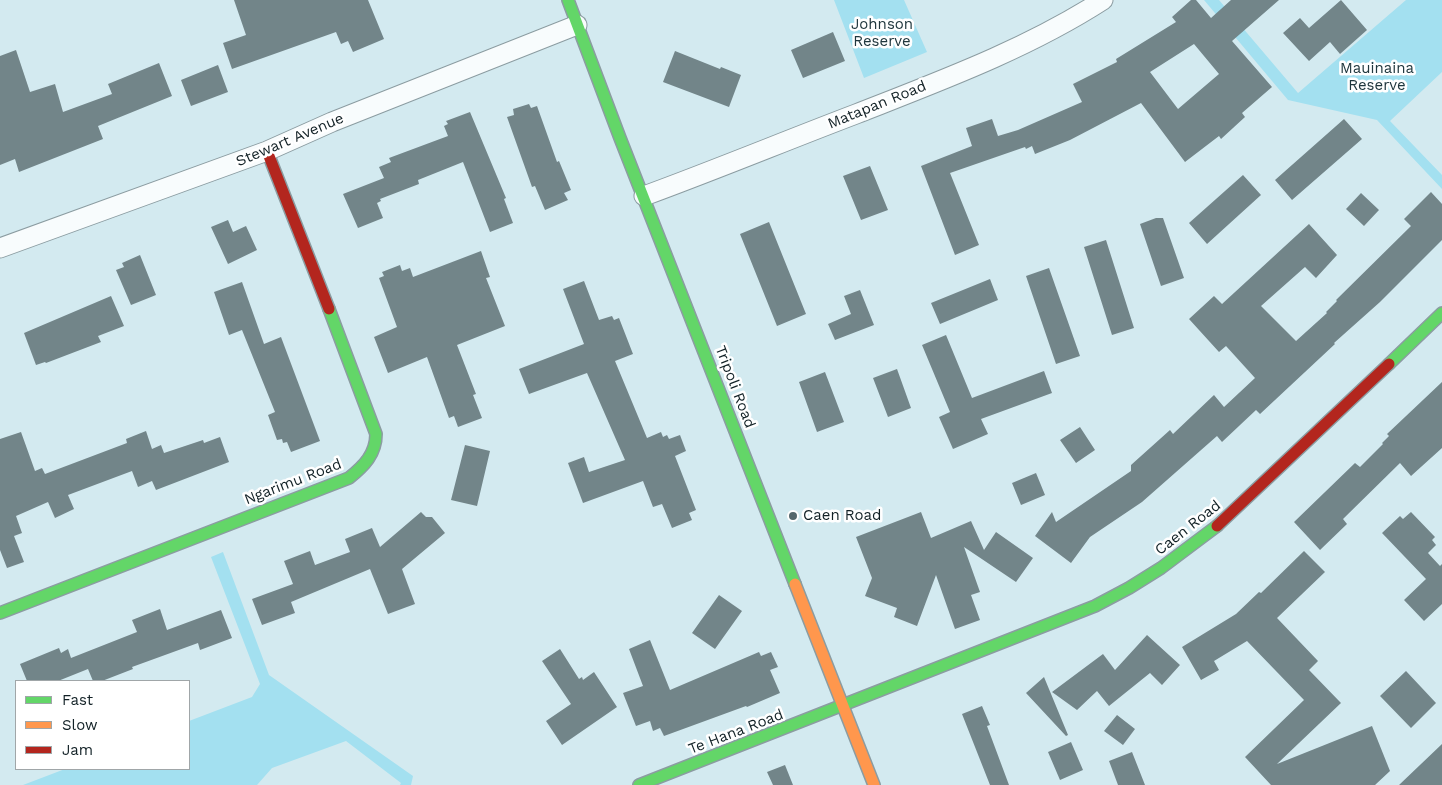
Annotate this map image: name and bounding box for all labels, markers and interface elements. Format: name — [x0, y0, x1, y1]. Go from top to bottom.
park label: Johnson Reserve — [851, 16, 913, 51]
park label: Mauinaina Reserve — [1340, 60, 1414, 95]
street label: Matapan Road — [825, 77, 929, 133]
street label: Stewart Avenue — [233, 109, 347, 171]
street label: Tripoli Road — [711, 343, 759, 431]
street label: Ngarimu Road — [242, 455, 344, 509]
street label: Caen Road — [1152, 497, 1224, 559]
place label: Caen Road — [803, 507, 881, 525]
marker: Caen Road — [787, 510, 799, 522]
legend — [15, 680, 190, 770]
text: Fast — [62, 691, 93, 709]
street label: Te Hana Road — [686, 706, 786, 758]
text: Slow — [62, 716, 98, 734]
text: Jam — [62, 741, 93, 759]

